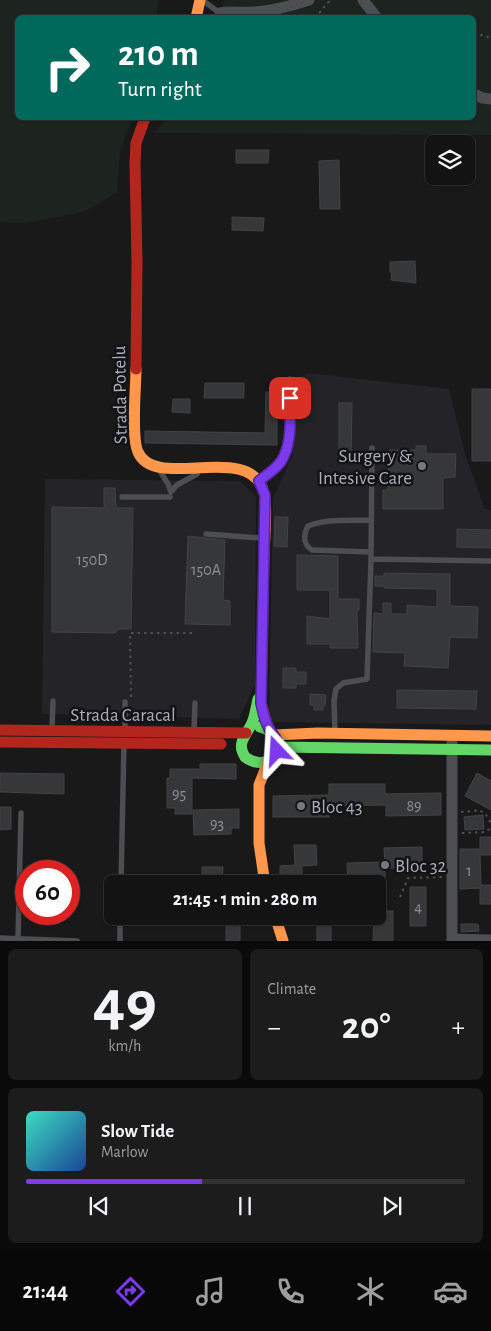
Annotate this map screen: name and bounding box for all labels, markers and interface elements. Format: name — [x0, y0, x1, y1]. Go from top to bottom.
icon: right — [35, 35, 100, 100]
text: 210 m — [118, 37, 199, 72]
text: Turn right — [118, 78, 202, 100]
map controls — [425, 135, 475, 185]
button: layers — [425, 135, 475, 185]
street label: Strada Potelu — [110, 345, 131, 445]
pin — [269, 377, 311, 419]
icon: arrive — [276, 384, 304, 412]
place label: Surgery & Intesive Care — [318, 447, 412, 488]
marker: Surgery & Intesive Care — [416, 460, 428, 472]
house number: 150D — [77, 552, 107, 568]
house number: 150A — [191, 562, 221, 578]
street label: Strada Caracal — [70, 706, 176, 725]
position arrow — [250, 724, 302, 776]
house number: 95 — [172, 786, 186, 802]
place label: Bloc 43 — [311, 798, 363, 817]
house number: 89 — [406, 798, 422, 814]
marker: Bloc 43 — [295, 800, 307, 812]
house number: 93 — [210, 816, 224, 832]
place label: Bloc 32 — [395, 857, 447, 876]
marker: Bloc 32 — [379, 859, 391, 871]
speed limit sign: 60 — [15, 860, 80, 925]
house number: 1 — [466, 863, 472, 879]
text: 21:45 · 1 min · 280 m — [173, 890, 317, 909]
house number: 4 — [414, 899, 422, 915]
text: 49 — [93, 972, 157, 1037]
text: Climate — [268, 981, 316, 997]
text: 20° — [342, 1008, 391, 1046]
text: − — [268, 1014, 281, 1042]
text: + — [452, 1014, 465, 1042]
text: km/h — [108, 1038, 141, 1054]
text: Slow Tide — [101, 1122, 174, 1141]
text: Marlow — [101, 1144, 148, 1160]
icon: previous — [85, 1192, 113, 1220]
icon: pause — [231, 1192, 259, 1220]
icon: next — [378, 1192, 406, 1220]
icon: directions — [113, 1274, 148, 1309]
icon: music — [193, 1274, 228, 1309]
icon: phone — [273, 1274, 308, 1309]
icon: climate — [353, 1274, 388, 1309]
icon: car — [433, 1274, 468, 1309]
text: 21:44 — [23, 1280, 68, 1302]

